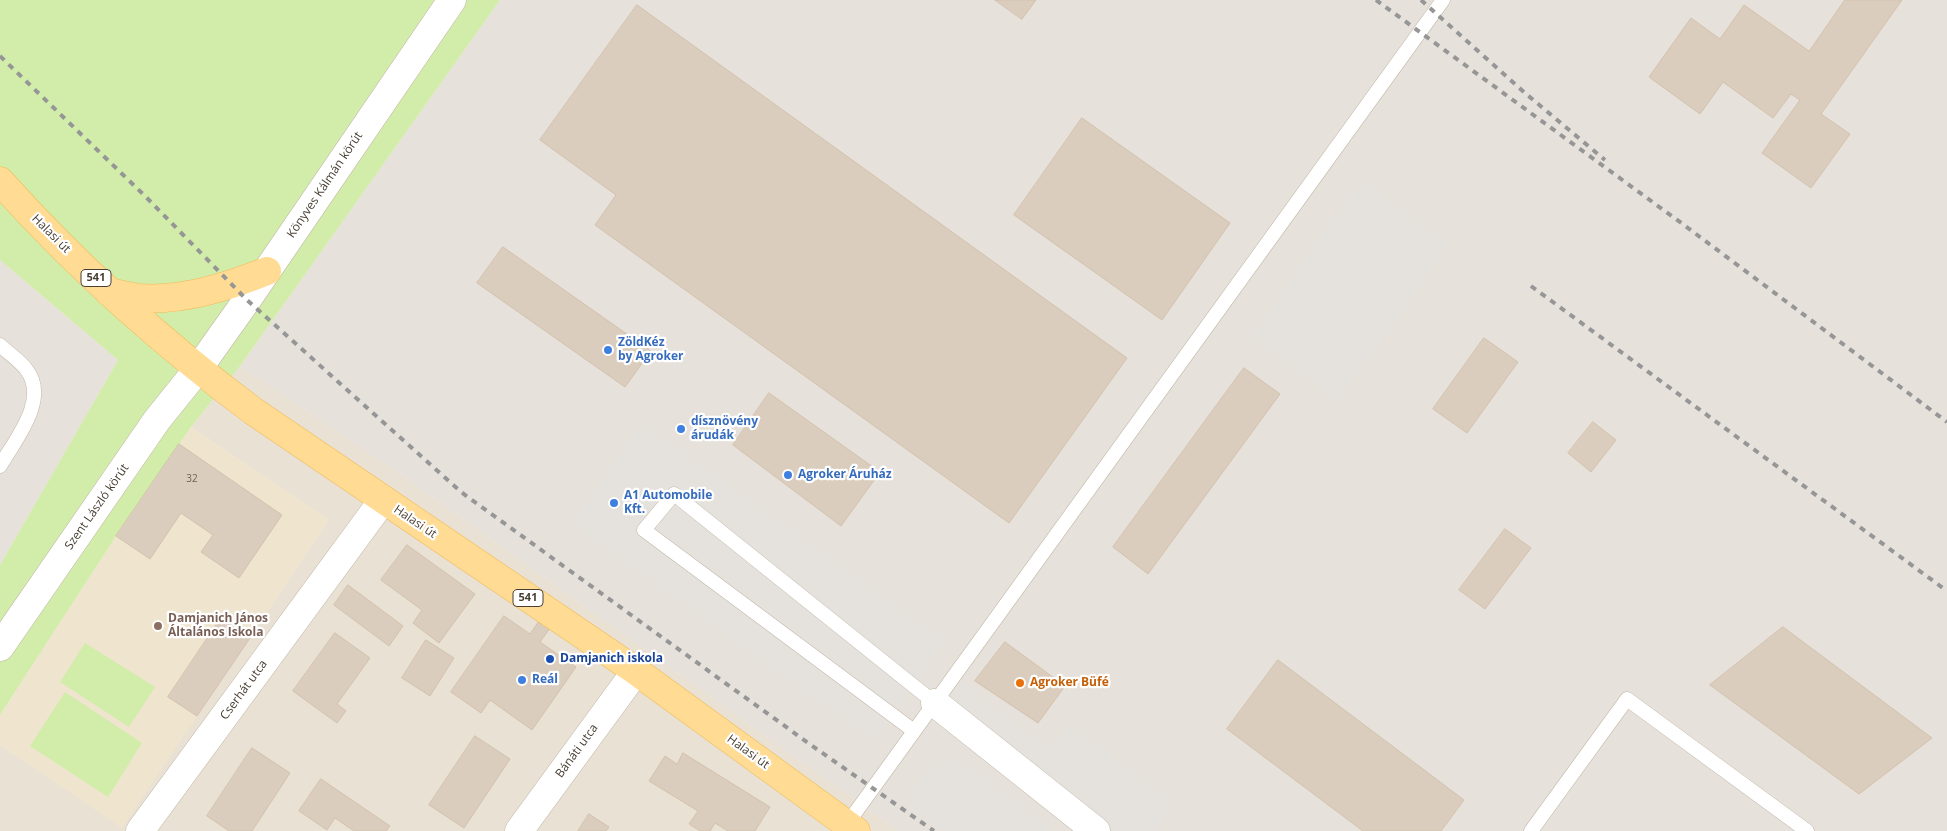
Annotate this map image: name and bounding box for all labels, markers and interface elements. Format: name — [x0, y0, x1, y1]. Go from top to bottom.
street label: Könyves Kálmán körút — [284, 129, 366, 241]
street label: Halasi út — [29, 212, 73, 256]
road number: 541 — [81, 270, 111, 286]
place label: ZöldKéz by Agroker — [618, 336, 683, 364]
marker: ZöldKéz by Agroker — [602, 344, 614, 356]
place label: dísznövény árudák — [691, 415, 758, 443]
marker: dísznövény árudák — [675, 423, 687, 435]
street label: Szent László körút — [62, 461, 132, 553]
place label: Agroker Áruház — [798, 468, 892, 482]
marker: Agroker Áruház — [782, 469, 794, 481]
house number: 32 — [186, 473, 198, 485]
place label: A1 Automobile Kft. — [624, 489, 712, 517]
marker: A1 Automobile Kft. — [608, 497, 620, 509]
street label: Halasi út — [391, 502, 439, 542]
road number: 541 — [513, 590, 543, 606]
place label: Damjanich János Általános Iskola — [168, 612, 268, 640]
marker: Damjanich János Általános Iskola — [152, 620, 164, 632]
place label: Damjanich iskola — [560, 652, 663, 666]
marker: Damjanich iskola — [544, 653, 556, 665]
street label: Cserhát utca — [217, 657, 271, 723]
place label: Reál — [532, 673, 558, 687]
marker: Reál — [516, 674, 528, 686]
place label: Agroker Büfé — [1030, 676, 1109, 690]
marker: Agroker Büfé — [1014, 677, 1026, 689]
street label: Bánáti utca — [553, 721, 601, 781]
street label: Halasi út — [724, 732, 772, 772]

